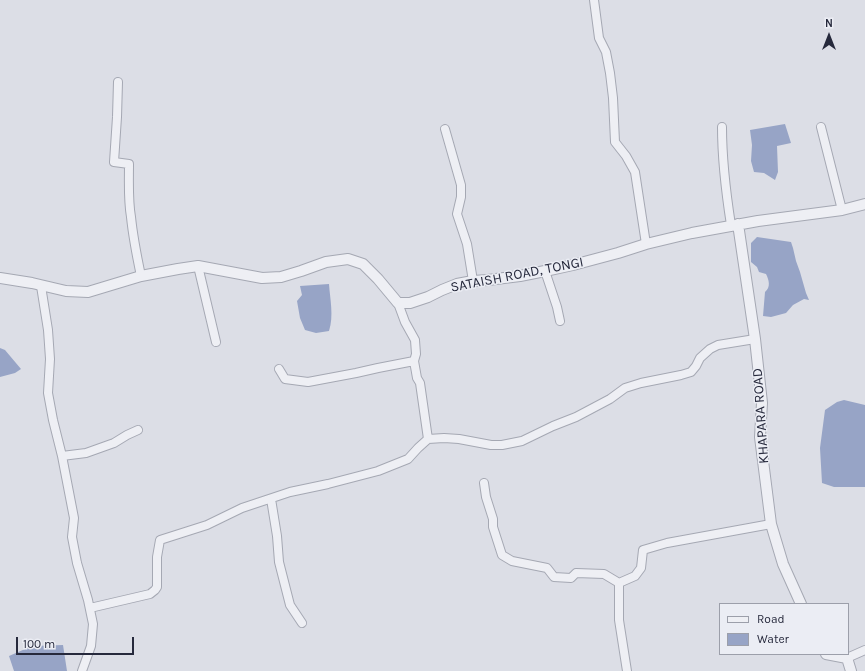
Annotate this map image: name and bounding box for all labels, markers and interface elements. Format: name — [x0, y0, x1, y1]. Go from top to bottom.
north arrow — [809, 16, 849, 56]
text: N — [825, 17, 833, 30]
street label: SATAISH ROAD, TONGI — [449, 254, 585, 296]
street label: KHAPARA ROAD — [749, 368, 773, 464]
legend — [719, 603, 849, 655]
text: Road — [757, 612, 785, 626]
scale bar — [18, 629, 136, 655]
text: Water — [757, 632, 789, 646]
text: 100 m — [23, 637, 55, 651]

